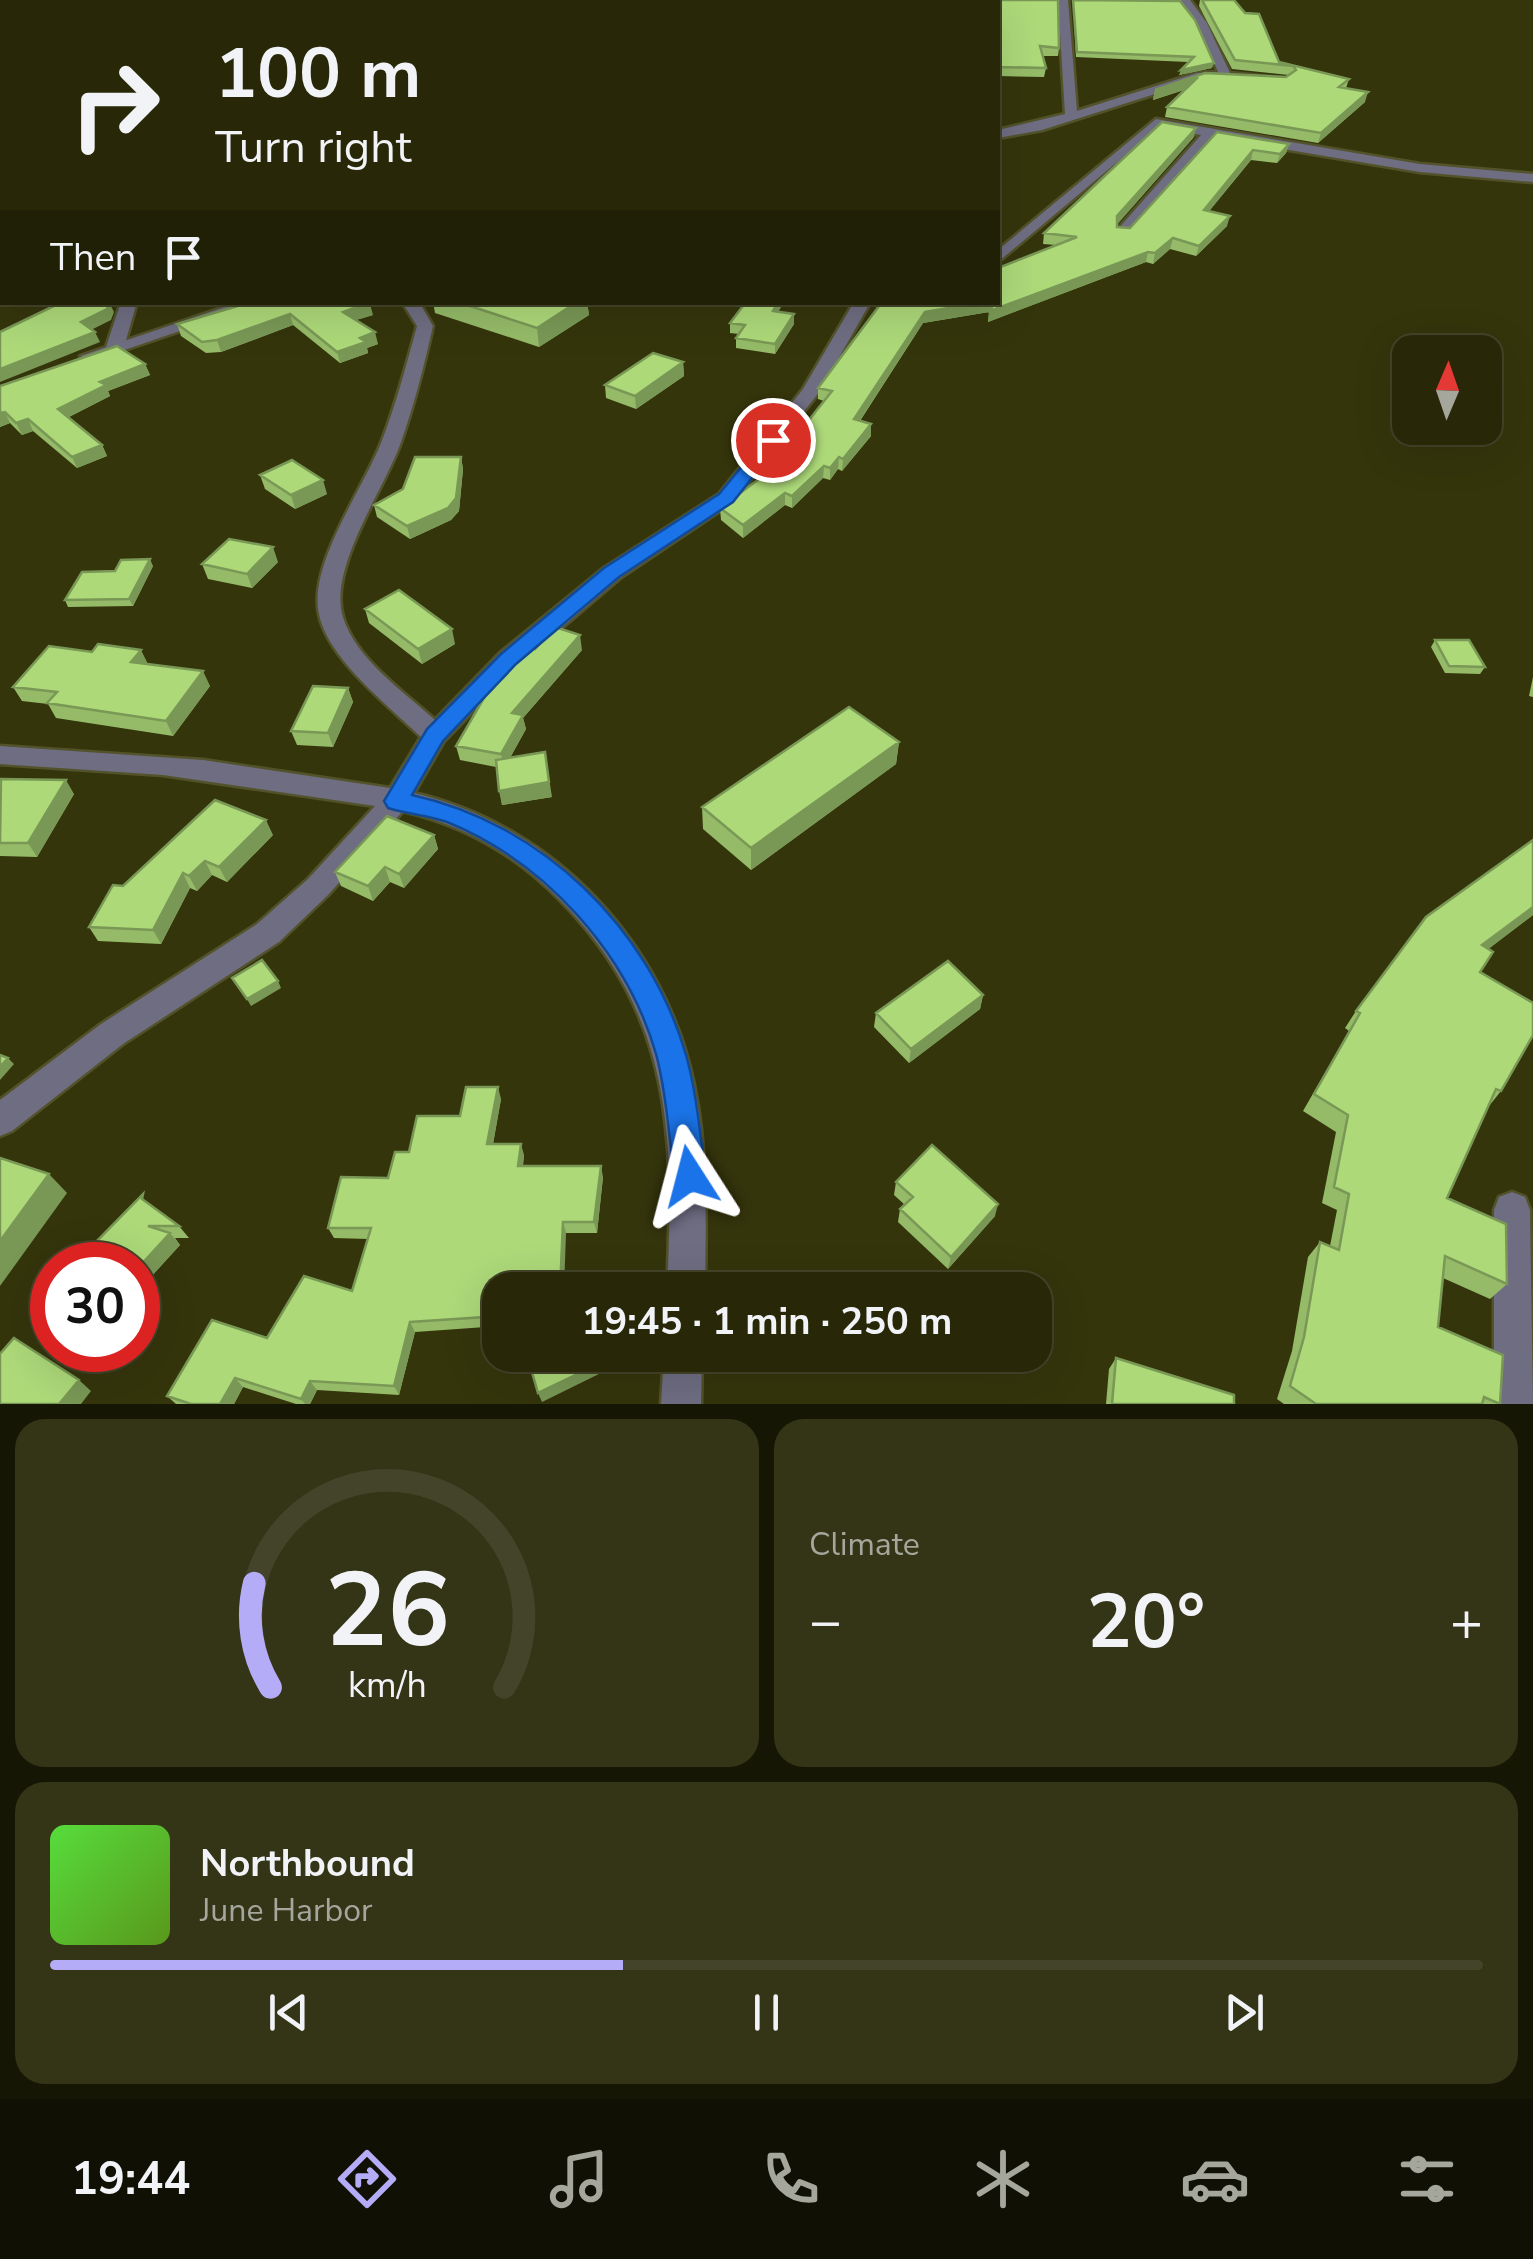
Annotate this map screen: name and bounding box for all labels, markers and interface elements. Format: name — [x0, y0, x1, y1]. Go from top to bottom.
text: 100 m — [215, 26, 421, 122]
icon: right — [50, 40, 180, 170]
text: Turn right — [215, 117, 412, 178]
icon: arrive — [156, 230, 211, 285]
text: Then — [50, 232, 136, 283]
north arrow — [1392, 335, 1502, 445]
map controls — [1392, 335, 1502, 445]
pin — [731, 398, 816, 483]
icon: arrive — [746, 413, 801, 468]
position arrow — [638, 1124, 742, 1228]
speed limit sign: 30 — [30, 1242, 160, 1372]
text: 19:45 · 1 min · 250 m — [582, 1296, 952, 1347]
text: Climate — [809, 1523, 920, 1566]
text: 26 — [325, 1540, 449, 1682]
text: 20° — [1087, 1571, 1205, 1673]
text: − — [809, 1584, 842, 1659]
text: + — [1450, 1584, 1483, 1659]
text: km/h — [348, 1661, 426, 1710]
text: Northbound — [200, 1838, 415, 1889]
text: June Harbor — [200, 1889, 372, 1932]
icon: previous — [261, 1985, 316, 2040]
icon: pause — [739, 1985, 794, 2040]
icon: next — [1217, 1985, 1272, 2040]
icon: directions — [332, 2144, 402, 2214]
icon: music — [544, 2144, 614, 2214]
icon: phone — [756, 2144, 826, 2214]
icon: climate — [968, 2144, 1038, 2214]
icon: car — [1180, 2144, 1250, 2214]
icon: filters — [1392, 2144, 1462, 2214]
text: 19:44 — [71, 2149, 190, 2210]

